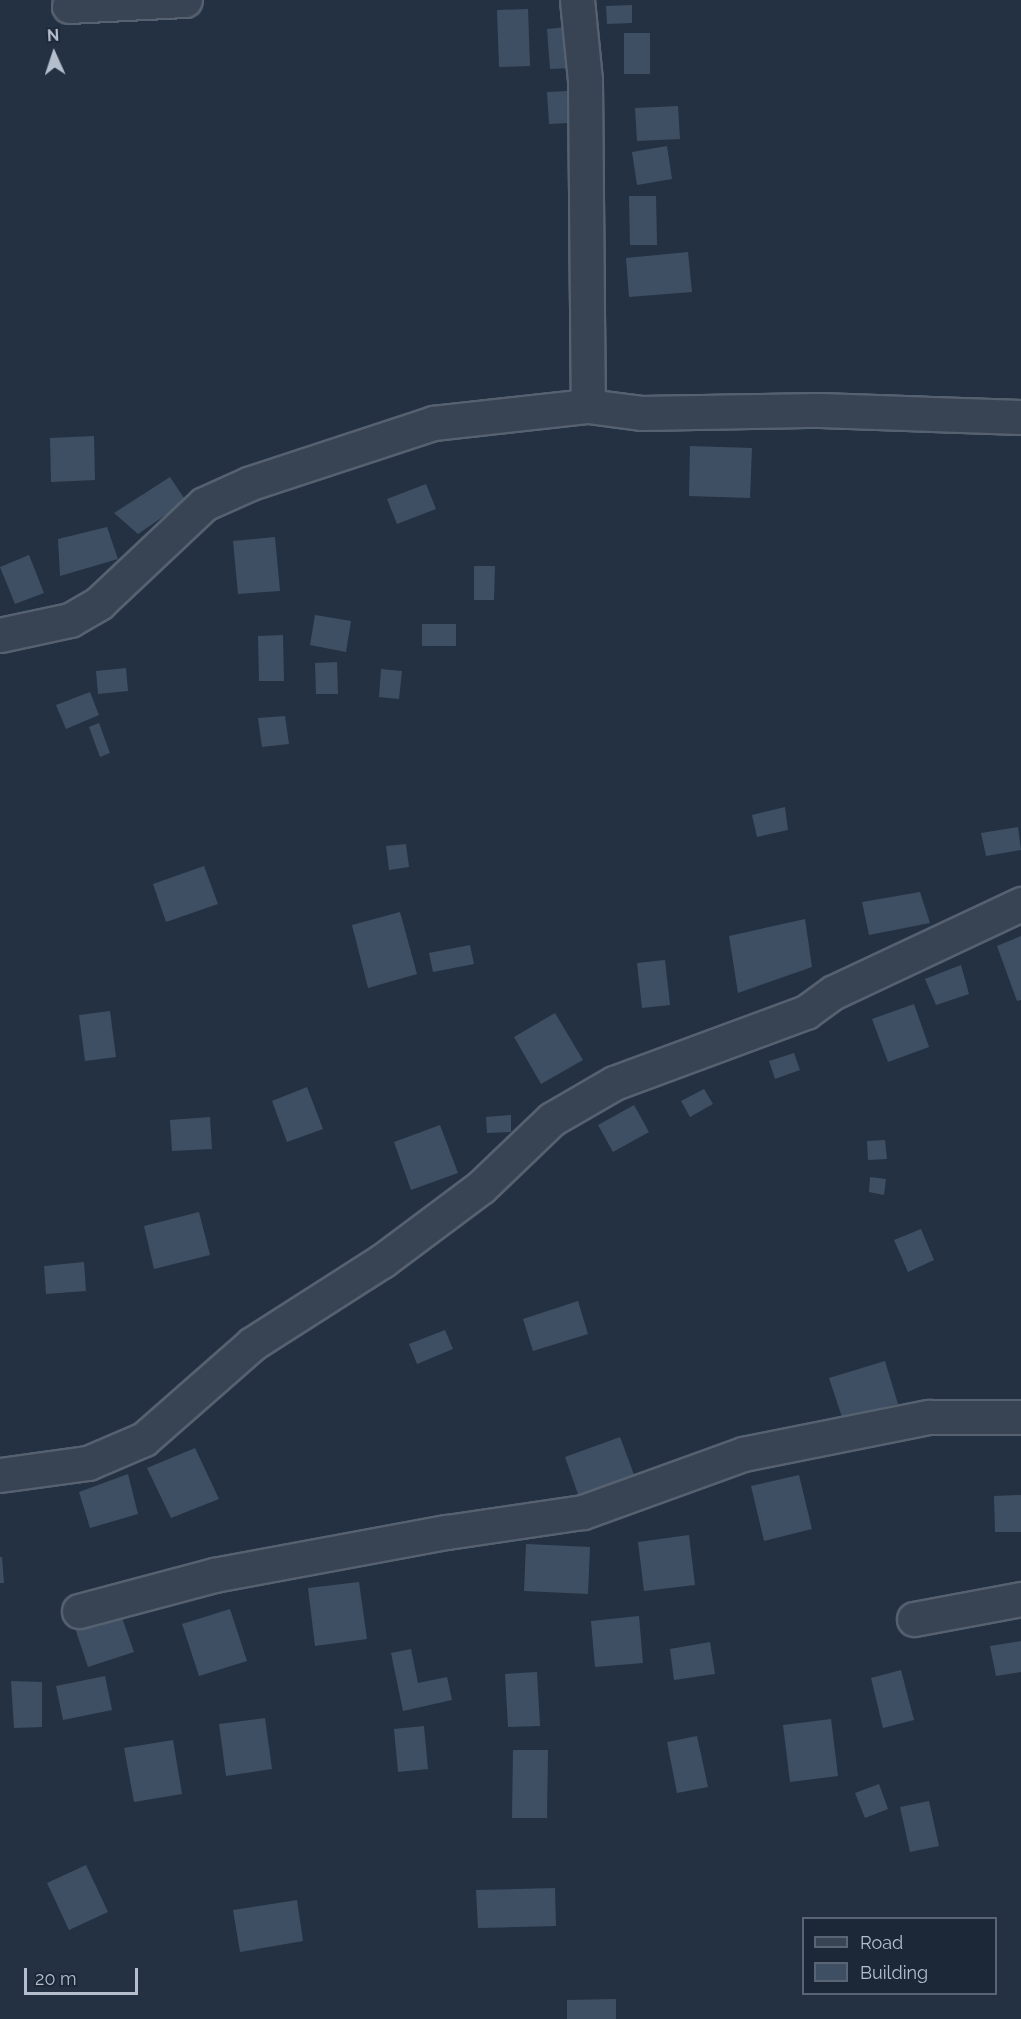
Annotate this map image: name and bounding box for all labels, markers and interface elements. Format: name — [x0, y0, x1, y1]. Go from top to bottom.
north arrow — [24, 24, 84, 84]
text: N — [46, 26, 60, 45]
legend — [802, 1917, 997, 1995]
text: Road — [860, 1932, 903, 1953]
scale bar — [27, 1956, 141, 1994]
text: Building — [860, 1962, 928, 1983]
text: 20 m — [35, 1968, 77, 1989]

